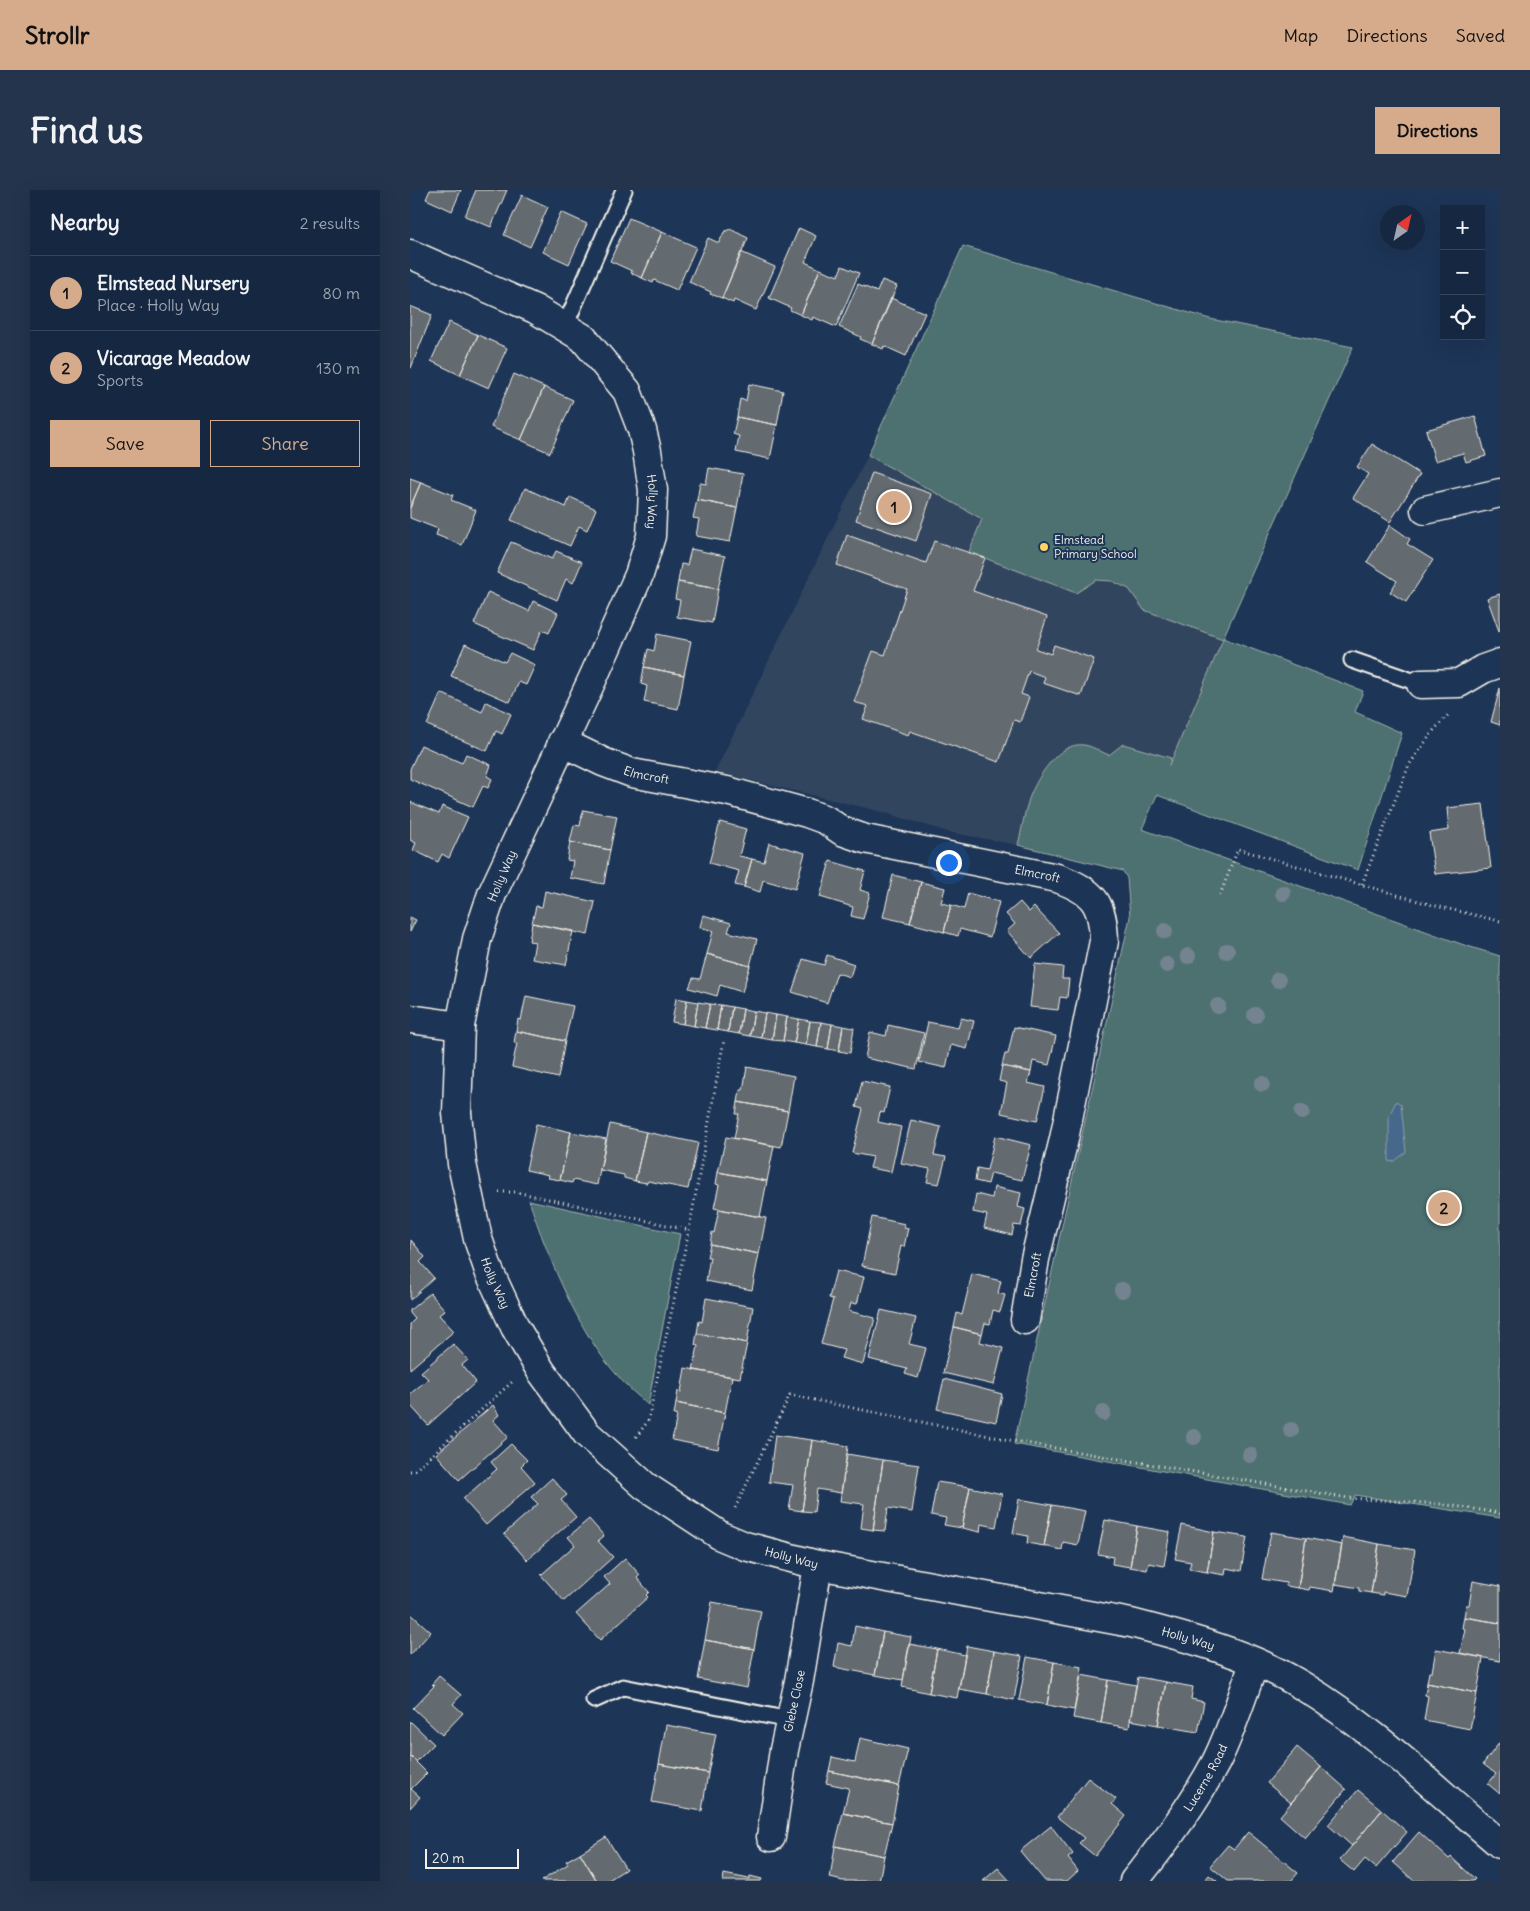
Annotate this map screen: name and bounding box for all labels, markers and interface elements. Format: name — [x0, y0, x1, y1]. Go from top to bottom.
text: Strollr — [25, 20, 90, 50]
text: Map — [1283, 24, 1318, 47]
text: Directions — [1346, 24, 1428, 47]
text: Saved — [1456, 24, 1505, 47]
button: Directions — [1375, 107, 1500, 154]
text: Find us — [30, 108, 143, 152]
north arrow — [1380, 205, 1425, 250]
map controls — [1440, 205, 1485, 340]
button: + — [1440, 205, 1485, 250]
text: Nearby — [50, 209, 120, 236]
text: 2 results — [300, 213, 360, 233]
button: − — [1440, 250, 1485, 295]
text: Elmstead Nursery — [97, 271, 250, 295]
text: 1 — [63, 283, 69, 303]
text: 80 m — [322, 283, 360, 303]
text: Place · Holly Way — [97, 295, 220, 315]
button: locate — [1440, 295, 1485, 340]
text: Vicarage Meadow — [97, 346, 250, 370]
text: 2 — [62, 358, 70, 378]
text: 130 m — [316, 358, 360, 378]
text: Sports — [97, 370, 143, 390]
button: Save — [50, 420, 200, 467]
button: Share — [210, 420, 360, 467]
street label: Holly Way — [644, 473, 661, 529]
pin: 1 — [878, 488, 910, 526]
place label: Elmstead Primary School — [1054, 532, 1137, 561]
marker: Elmstead Primary School — [1038, 541, 1050, 553]
street label: Elmcroft — [622, 762, 670, 787]
street label: Holly Way — [484, 848, 519, 904]
your location — [936, 850, 962, 876]
street label: Elmcroft — [1013, 862, 1062, 886]
pin: 2 — [1428, 1189, 1460, 1227]
street label: Elmcroft — [1021, 1251, 1044, 1299]
street label: Holly Way — [478, 1255, 513, 1311]
street label: Holly Way — [763, 1543, 820, 1572]
street label: Holly Way — [1160, 1623, 1217, 1653]
street label: Glebe Close — [780, 1669, 808, 1733]
street label: Lucerne Road — [1180, 1742, 1230, 1814]
scale bar — [425, 1846, 519, 1869]
text: 20 m — [432, 1849, 465, 1867]

